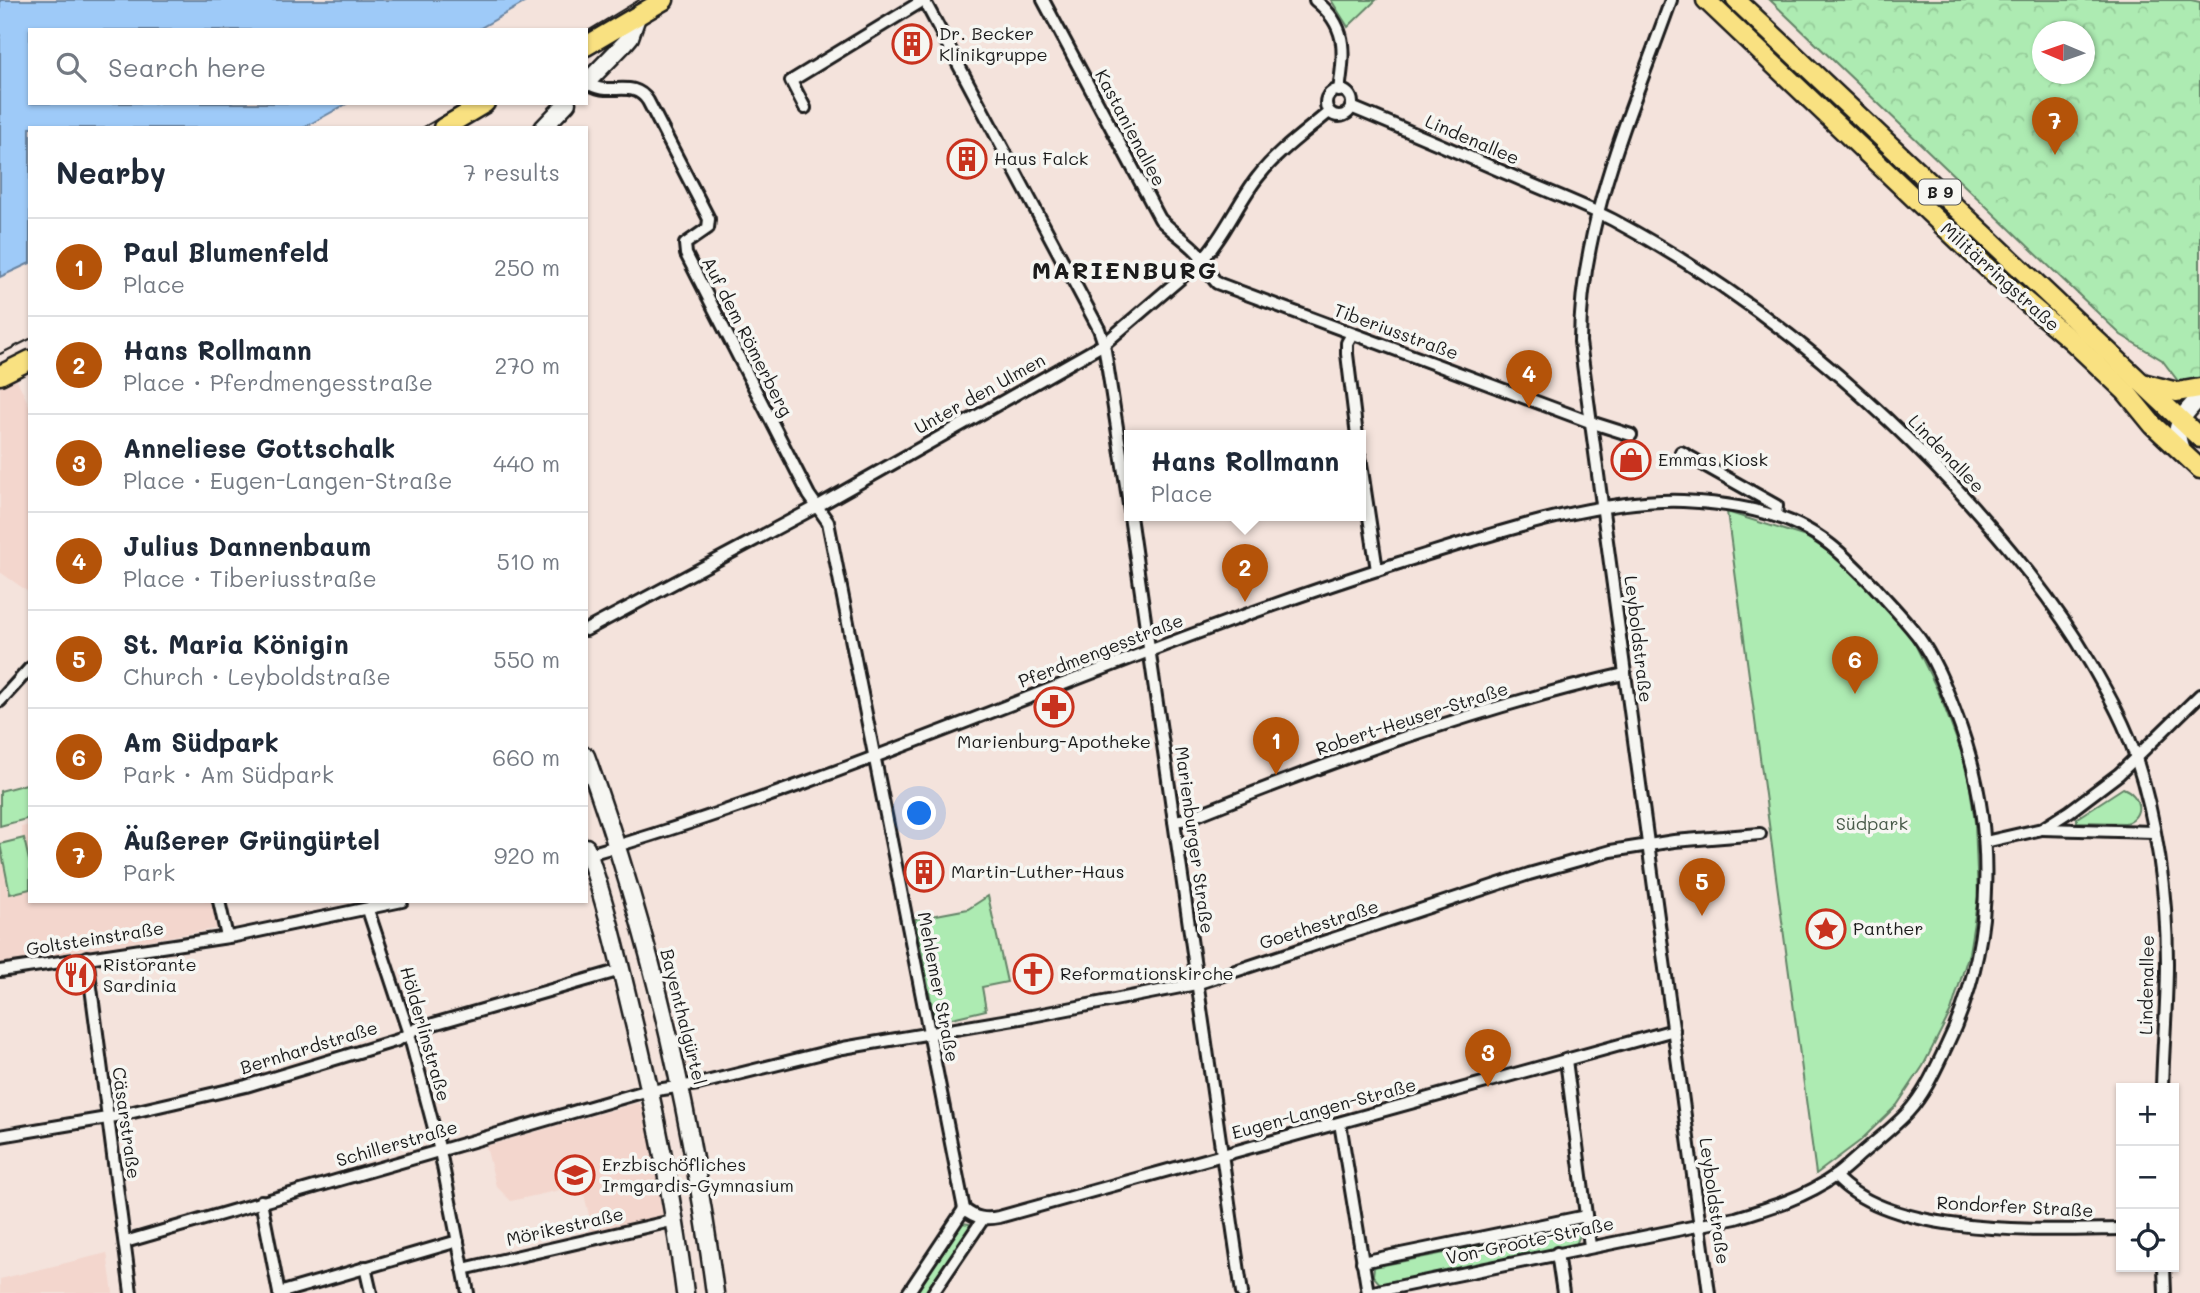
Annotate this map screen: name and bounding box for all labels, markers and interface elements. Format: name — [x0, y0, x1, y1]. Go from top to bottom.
place label: Dr. Becker Klinikgruppe — [939, 21, 1048, 66]
north arrow — [2032, 21, 2095, 84]
building icon: Dr. Becker Klinikgruppe — [891, 23, 933, 65]
search box — [28, 28, 588, 105]
icon: search — [52, 48, 90, 86]
text: Search here — [108, 50, 266, 84]
street label: Kastanienallee — [1090, 65, 1172, 190]
pin: 7 — [2032, 97, 2078, 155]
street label: Lindenallee — [1422, 108, 1523, 170]
building icon: Haus Falck — [946, 138, 988, 180]
place label: Haus Falck — [994, 146, 1088, 170]
text: Nearby — [56, 152, 166, 192]
text: 7 results — [463, 157, 560, 187]
road number: B 9 — [1919, 180, 1961, 204]
street label: Militärringstraße — [1936, 216, 2065, 336]
text: Paul Blumenfeld — [123, 235, 329, 269]
text: 1 — [74, 252, 84, 282]
text: 250 m — [494, 252, 560, 282]
street label: Auf dem Römerberg — [697, 252, 799, 421]
district label: MARIENBURG — [1032, 254, 1218, 285]
text: Place — [123, 269, 185, 299]
street label: Tiberiusstraße — [1331, 297, 1462, 365]
text: Hans Rollmann — [123, 333, 312, 367]
street label: Unter den Ulmen — [910, 347, 1049, 439]
text: 2 — [73, 350, 85, 380]
text: 270 m — [495, 350, 560, 380]
pin: 4 — [1506, 350, 1552, 408]
text: Place · Pferdmengesstraße — [123, 367, 433, 397]
street label: Lindenallee — [1903, 409, 1990, 498]
popup — [1124, 430, 1366, 521]
text: Anneliese Gottschalk — [123, 431, 395, 465]
shop icon: Emmas Kiosk — [1610, 439, 1652, 481]
text: Hans Rollmann — [1151, 444, 1339, 478]
place label: Emmas Kiosk — [1658, 447, 1768, 471]
text: 3 — [72, 448, 86, 478]
text: 440 m — [493, 448, 560, 478]
text: Place · Eugen-Langen-Straße — [123, 465, 452, 495]
text: Place — [1151, 478, 1213, 508]
text: Julius Dannenbaum — [123, 529, 371, 563]
pin: 2 — [1222, 544, 1268, 602]
text: 4 — [72, 546, 86, 576]
text: 510 m — [496, 546, 560, 576]
text: Place · Tiberiusstraße — [123, 563, 377, 593]
street label: Leyboldstraße — [1619, 574, 1659, 704]
street label: Pferdmengesstraße — [1015, 608, 1187, 693]
text: St. Maria Königin — [123, 627, 349, 661]
pin: 6 — [1832, 636, 1878, 694]
text: 5 — [72, 644, 86, 674]
text: 550 m — [493, 644, 560, 674]
text: Church · Leyboldstraße — [123, 661, 391, 691]
street label: Robert-Heuser-Straße — [1313, 676, 1511, 760]
pharmacy icon: Marienburg-Apotheke — [1033, 686, 1075, 728]
pin: 1 — [1253, 717, 1299, 775]
text: Am Südpark — [123, 725, 279, 759]
place label: Marienburg-Apotheke — [957, 729, 1151, 753]
text: 6 — [72, 742, 86, 772]
text: 660 m — [492, 742, 560, 772]
street label: Marienburger Straße — [1170, 745, 1220, 935]
text: Park · Am Südpark — [123, 759, 334, 789]
your location — [902, 796, 936, 830]
park label: Südpark — [1836, 811, 1908, 835]
text: Äußerer Grüngürtel — [123, 823, 380, 857]
text: 7 — [73, 840, 85, 870]
text: 920 m — [494, 840, 560, 870]
building icon: Martin-Luther-Haus — [903, 851, 945, 893]
text: Park — [123, 857, 175, 887]
pin: 5 — [1679, 858, 1725, 916]
place label: Martin-Luther-Haus — [951, 859, 1124, 883]
street label: Goethestraße — [1256, 894, 1381, 955]
place icon: Panther — [1805, 908, 1847, 950]
street label: Mehlemer Straße — [913, 910, 965, 1064]
street label: Goltsteinstraße — [24, 915, 165, 961]
place label: Panther — [1853, 916, 1923, 940]
street label: Lindenallee — [2133, 935, 2159, 1035]
street label: Bayenthalgürtel — [655, 946, 713, 1087]
place label: Ristorante Sardinia — [103, 952, 197, 997]
church icon: Reformationskirche — [1012, 953, 1054, 995]
restaurant icon: Ristorante Sardinia — [55, 954, 97, 996]
place label: Reformationskirche — [1060, 961, 1234, 985]
street label: Hölderlinstraße — [395, 964, 457, 1104]
street label: Bernhardstraße — [237, 1015, 380, 1079]
pin: 3 — [1465, 1029, 1511, 1087]
street label: Cäsarstraße — [107, 1065, 147, 1180]
street label: Eugen-Langen-Straße — [1229, 1072, 1419, 1144]
map controls — [2116, 1083, 2179, 1272]
button: + — [2116, 1083, 2179, 1146]
street label: Schillerstraße — [333, 1114, 460, 1172]
street label: Leyboldstraße — [1694, 1136, 1736, 1266]
button: − — [2116, 1146, 2179, 1209]
place label: Erzbischöfliches Irmgardis-Gymnasium — [602, 1152, 794, 1197]
school or university icon: Erzbischöfliches Irmgardis-Gymnasium — [554, 1154, 596, 1196]
street label: Rondorfer Straße — [1936, 1190, 2094, 1222]
street label: Mörikestraße — [504, 1201, 626, 1251]
button: locate — [2116, 1209, 2179, 1272]
street label: Von-Groote-Straße — [1444, 1211, 1616, 1270]

